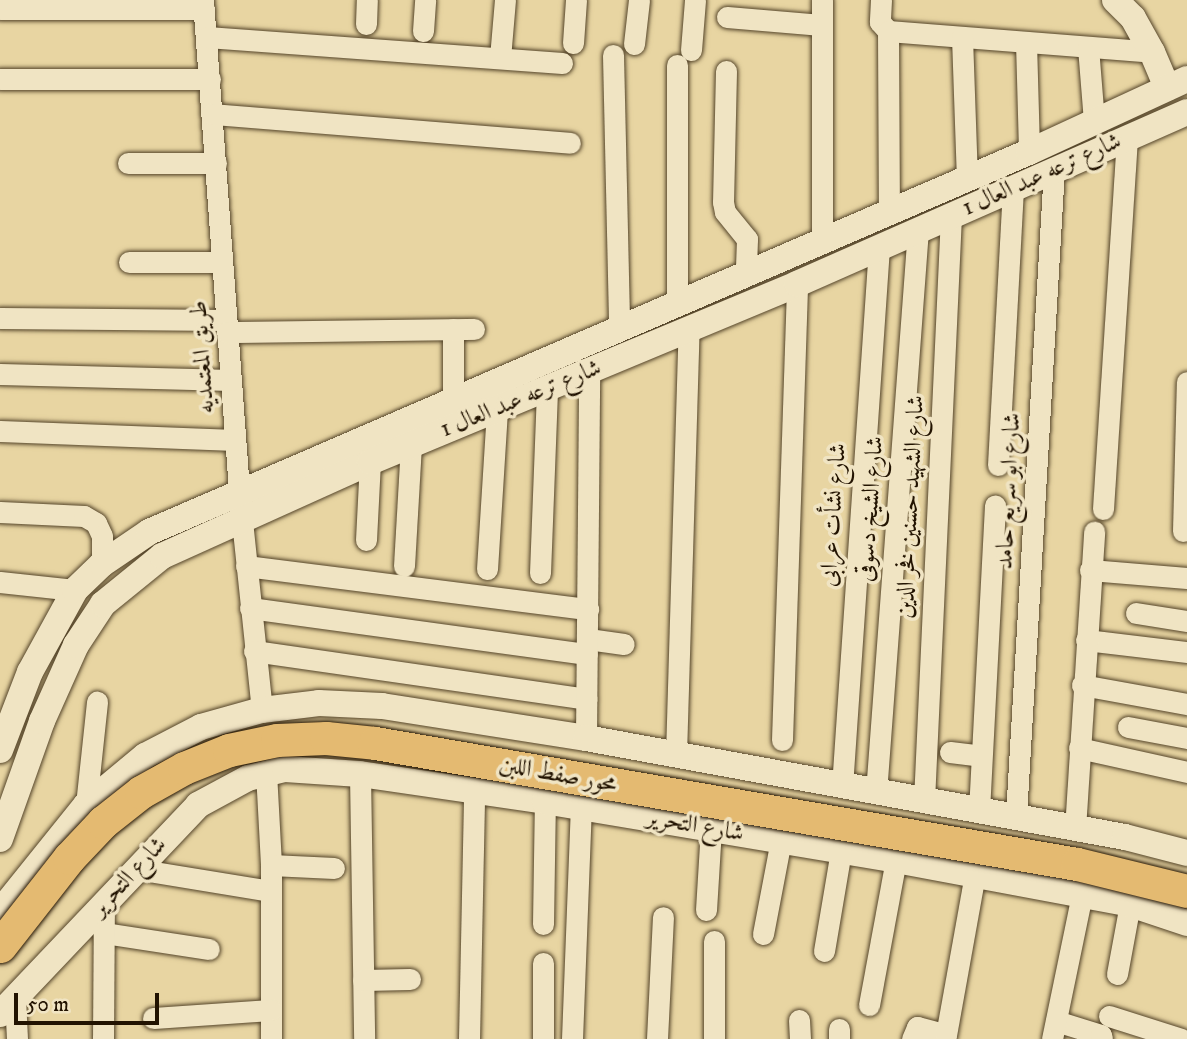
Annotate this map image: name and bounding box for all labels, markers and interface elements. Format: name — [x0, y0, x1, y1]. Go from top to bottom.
street label: شارع ترعه عبد العال 1 — [958, 127, 1126, 223]
street label: طريق المعتمديه — [185, 299, 221, 415]
street label: شارع ترعه عبد العال 1 — [436, 354, 606, 444]
street label: شارع الشهيد حسنين فخر الدين — [891, 395, 931, 619]
street label: شارع ابو سريع حامد — [991, 412, 1027, 570]
street label: شارع الشيخ دسوقى — [852, 435, 890, 583]
street label: شارع نشأت عرابى — [815, 442, 853, 588]
street label: محور صفط اللبن — [497, 750, 619, 800]
street label: شارع التحرير — [644, 803, 746, 849]
street label: شارع التحرير — [85, 831, 173, 923]
scale bar — [18, 979, 163, 1023]
text: 50 m — [27, 992, 69, 1018]

